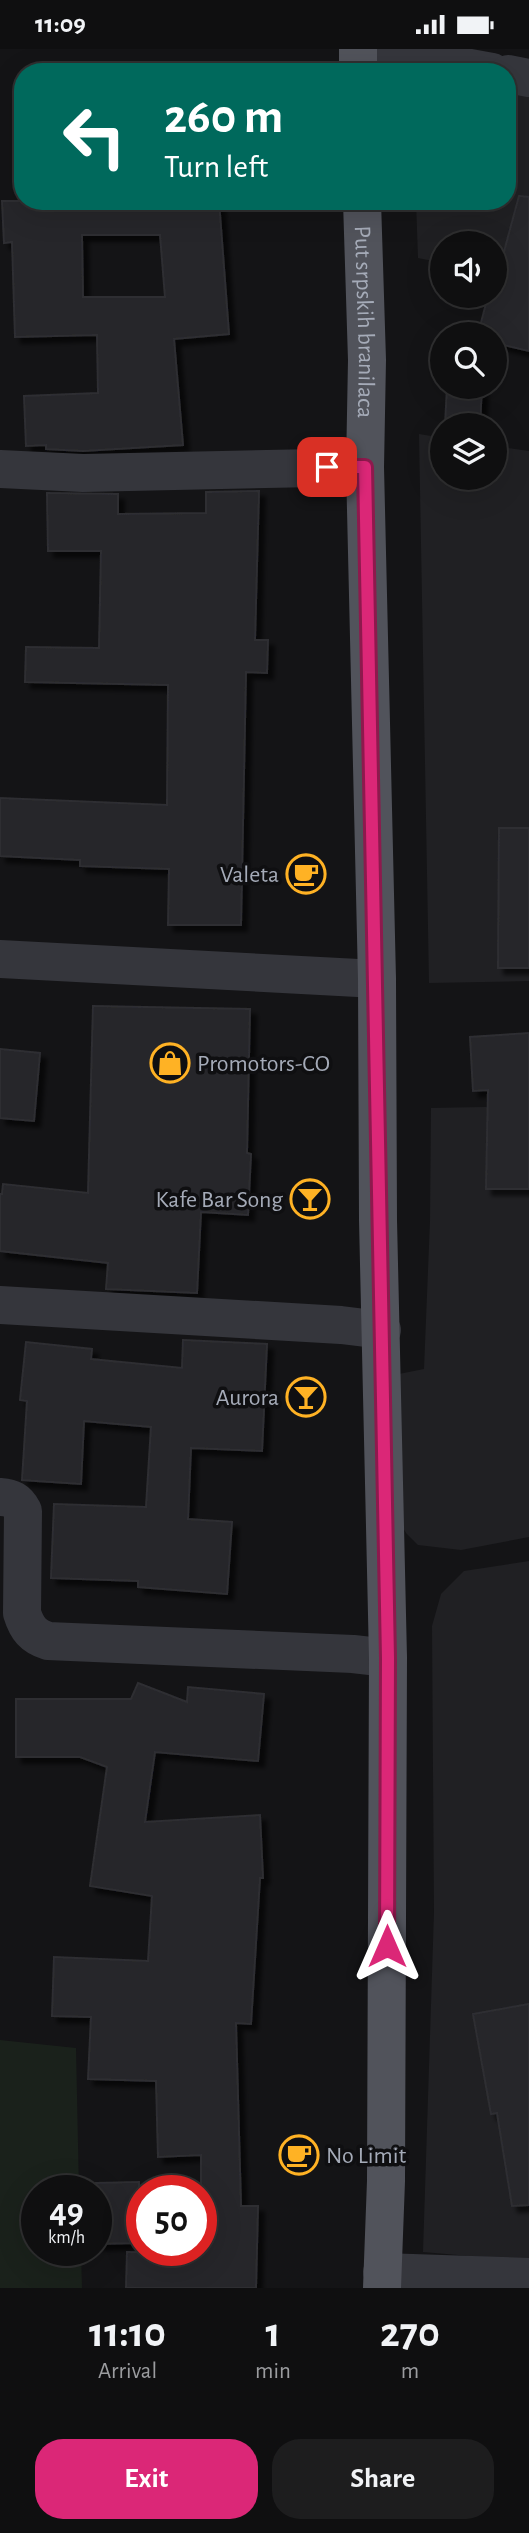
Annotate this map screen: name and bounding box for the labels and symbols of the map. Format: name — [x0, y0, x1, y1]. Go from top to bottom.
street label: Put srpskih branilaca — [350, 225, 378, 419]
pin — [297, 437, 357, 497]
cafe icon: Valeta — [285, 853, 327, 895]
place label: Valeta — [220, 863, 279, 887]
shop icon: Promotors-CO — [149, 1042, 191, 1084]
place label: Promotors-CO — [197, 1052, 330, 1076]
bar icon: Kafe Bar Song — [289, 1178, 331, 1220]
place label: Kafe Bar Song — [155, 1188, 283, 1212]
bar icon: Aurora — [285, 1376, 327, 1418]
place label: Aurora — [216, 1386, 279, 1410]
position arrow — [350, 1909, 424, 1983]
cafe icon: No Limit — [278, 2134, 320, 2176]
place label: No Limit — [326, 2144, 406, 2168]
speed limit sign: 50 — [126, 2175, 217, 2266]

